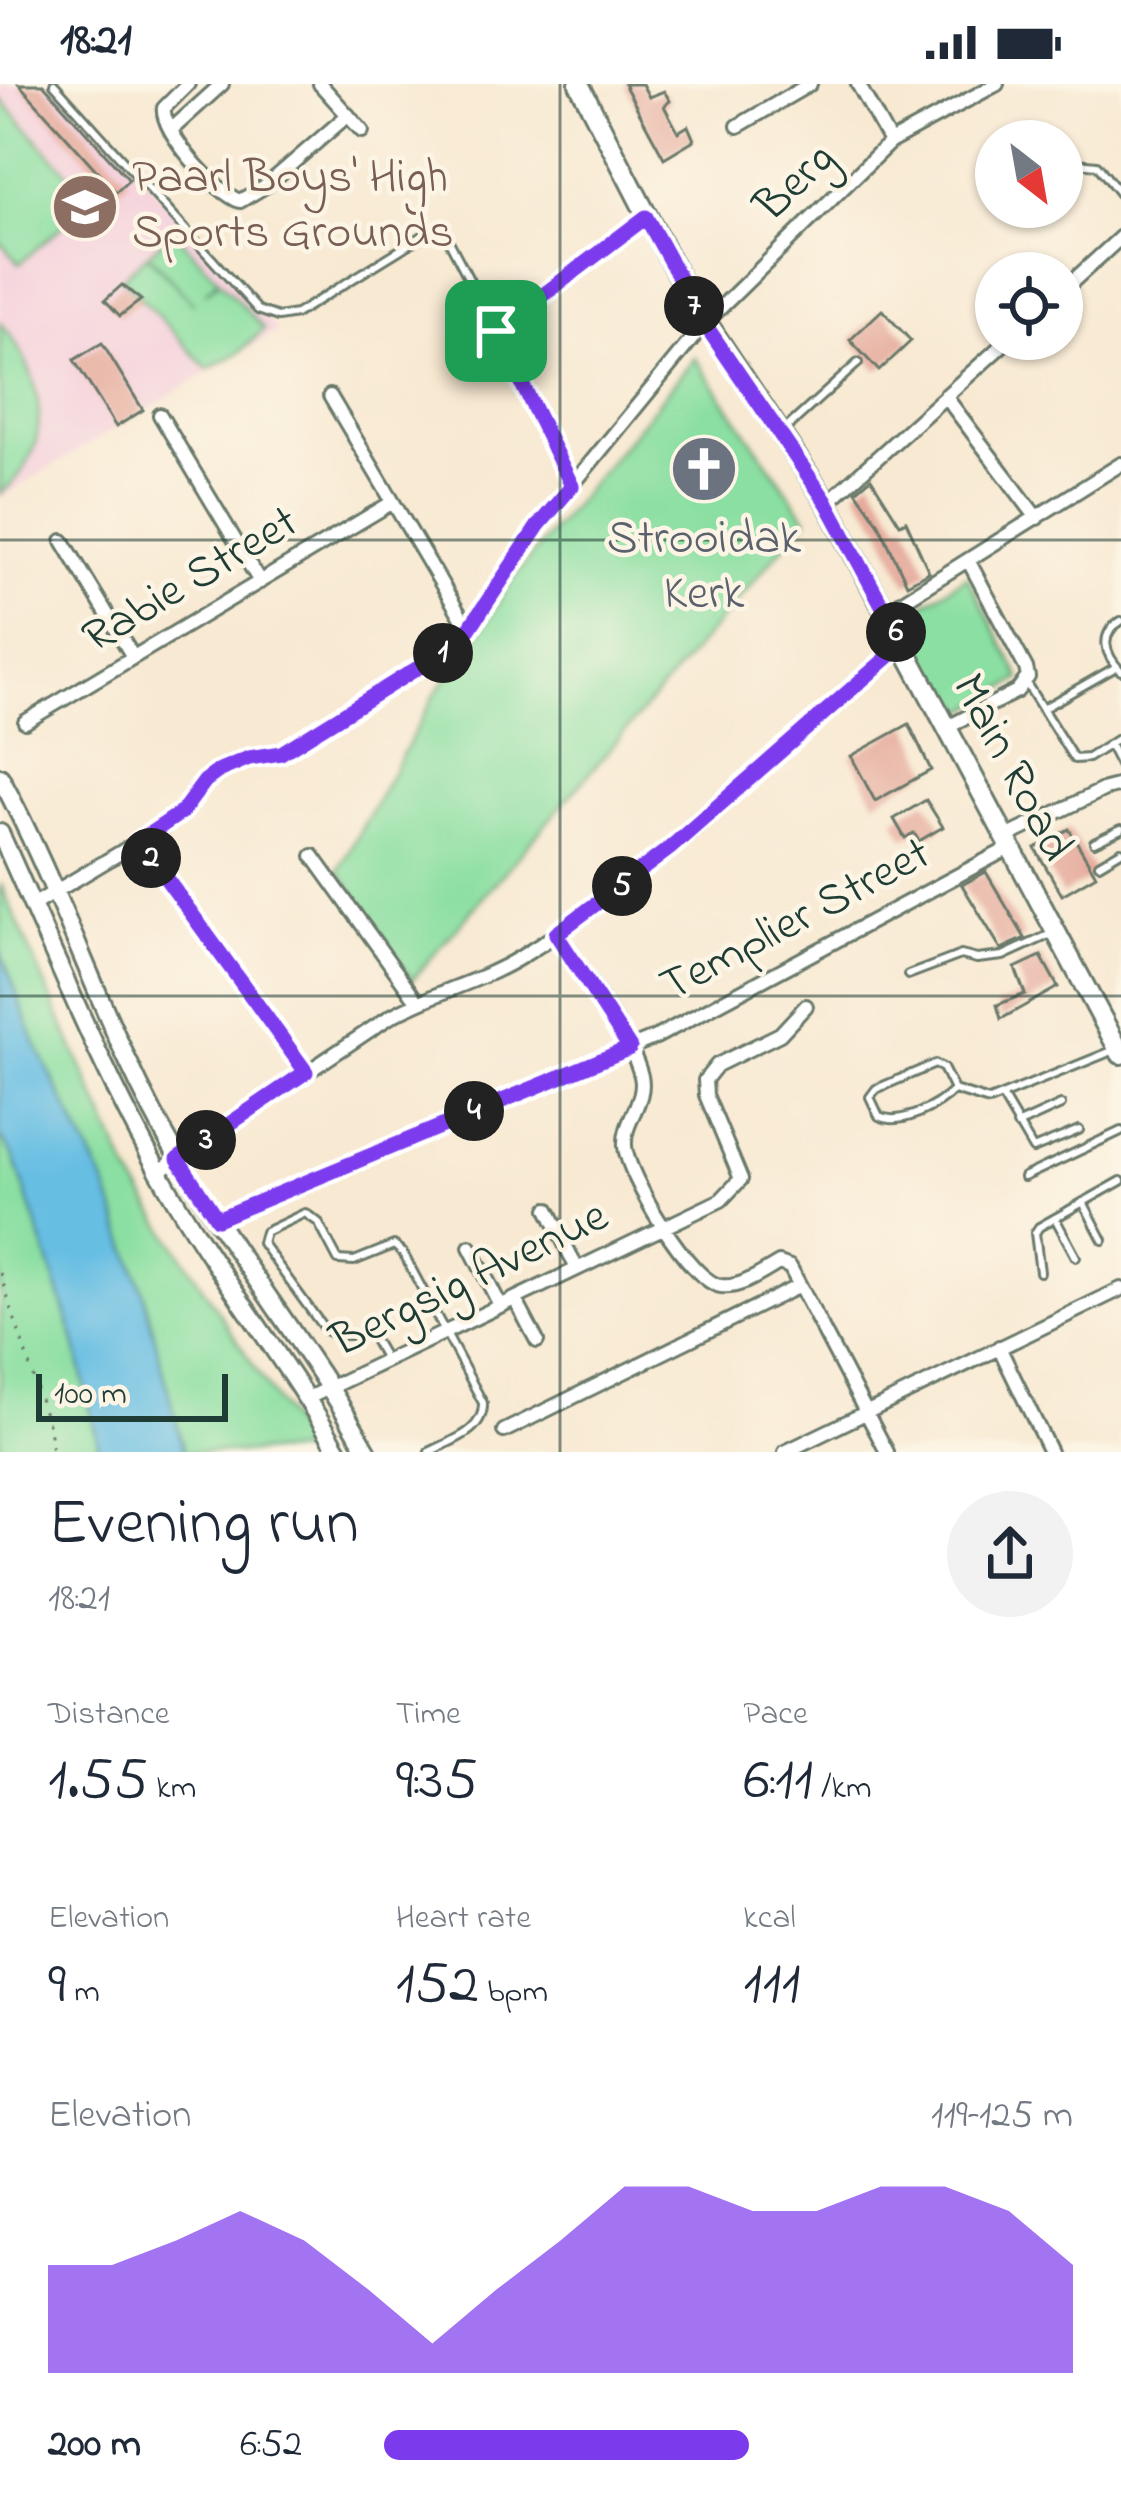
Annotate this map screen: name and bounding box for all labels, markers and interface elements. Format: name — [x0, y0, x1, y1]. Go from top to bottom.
text: 18:21 — [60, 9, 132, 75]
north arrow — [975, 120, 1083, 228]
map controls — [975, 120, 1083, 360]
street label: Berg — [738, 126, 853, 241]
place label: Paarl Boys' High Sports Grounds — [132, 144, 454, 269]
school or university icon: Paarl Boys' High Sports Grounds — [50, 172, 120, 242]
button: locate — [975, 252, 1083, 360]
pin: 7 — [664, 276, 724, 336]
pin — [445, 280, 547, 382]
text: 7 — [687, 282, 701, 330]
icon: arrive — [463, 298, 529, 364]
church icon: Strooidak Kerk — [669, 434, 739, 504]
street label: Rabie Street — [70, 489, 312, 673]
place label: Strooidak Kerk — [607, 505, 802, 630]
pin: 6 — [866, 602, 926, 662]
text: 6 — [889, 608, 903, 656]
pin: 1 — [413, 623, 473, 683]
text: 1 — [438, 629, 448, 677]
street label: Main Road — [932, 662, 1090, 874]
street label: Templier Street — [648, 820, 944, 1022]
pin: 2 — [121, 828, 181, 888]
text: 2 — [143, 834, 159, 882]
pin: 5 — [592, 856, 652, 916]
text: 5 — [613, 862, 631, 910]
pin: 4 — [444, 1081, 504, 1141]
text: 4 — [467, 1087, 481, 1135]
pin: 3 — [176, 1110, 236, 1170]
text: 3 — [199, 1116, 213, 1164]
street label: Bergsig Avenue — [319, 1182, 621, 1379]
scale bar — [36, 1368, 228, 1421]
text: 100 m — [54, 1371, 127, 1419]
text: Evening run — [48, 1478, 359, 1574]
button: share — [947, 1491, 1073, 1617]
text: 18:21 — [48, 1571, 110, 1628]
text: Distance — [48, 1691, 170, 1739]
text: Time — [396, 1691, 461, 1739]
text: Pace — [743, 1691, 808, 1739]
text: 1.55 — [48, 1739, 148, 1826]
text: 9:35 — [396, 1739, 478, 1826]
text: 6:11 — [743, 1739, 813, 1826]
text: km — [148, 1765, 196, 1813]
text: /km — [813, 1765, 872, 1813]
text: Elevation — [48, 1895, 169, 1943]
text: Heart rate — [396, 1895, 531, 1943]
text: kcal — [743, 1895, 796, 1943]
text: 9 — [48, 1943, 66, 2030]
text: 152 — [396, 1943, 479, 2030]
text: 111 — [743, 1943, 801, 2030]
text: m — [66, 1969, 100, 2017]
text: bpm — [479, 1969, 548, 2017]
text: Elevation — [48, 2088, 191, 2145]
text: 119–125 m — [931, 2088, 1073, 2145]
text: 200 m — [48, 2417, 141, 2474]
text: 6:52 — [240, 2417, 302, 2474]

